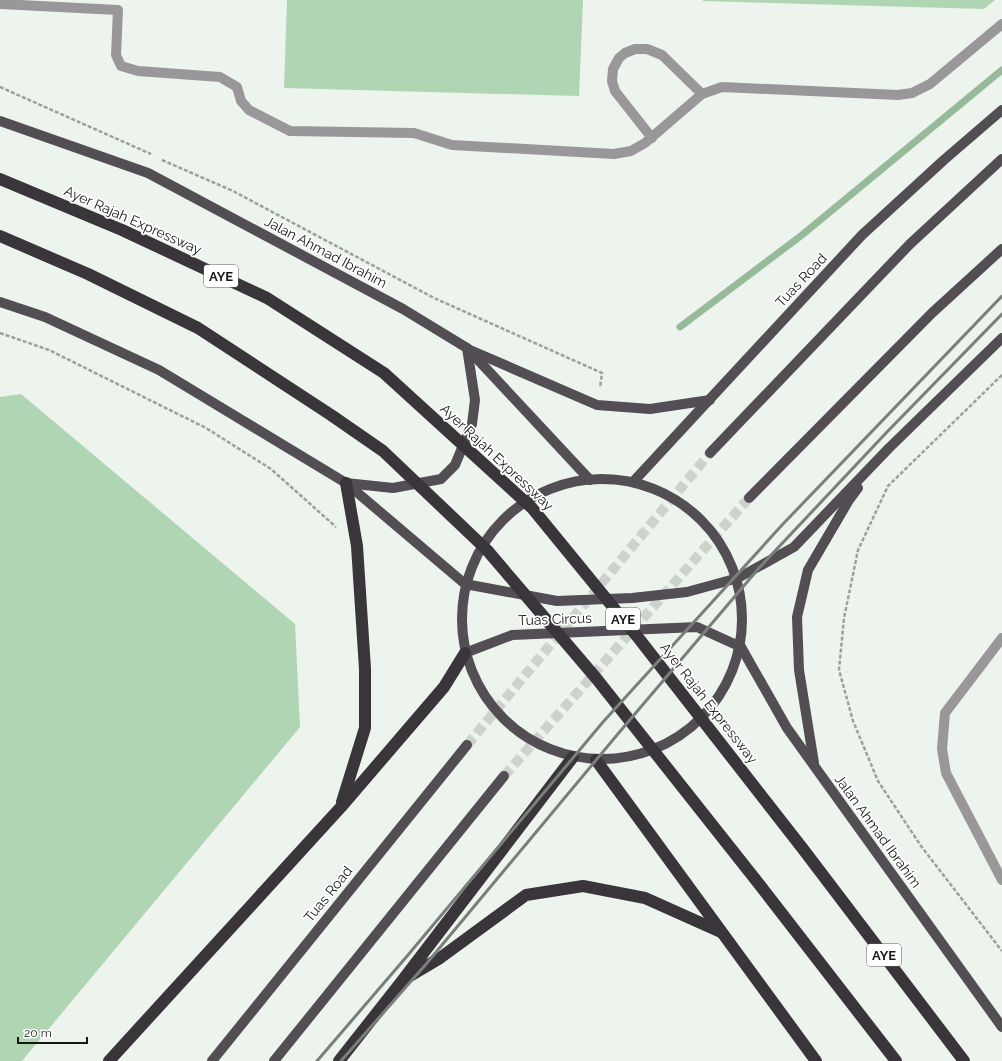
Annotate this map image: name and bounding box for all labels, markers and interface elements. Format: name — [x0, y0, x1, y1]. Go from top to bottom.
street label: Ayer Rajah Expressway — [62, 182, 204, 258]
street label: Jalan Ahmad Ibrahim — [262, 213, 390, 291]
street label: Tuas Road — [772, 250, 830, 310]
road number: AYE — [204, 265, 238, 287]
street label: Ayer Rajah Expressway — [437, 400, 557, 514]
road number: AYE — [606, 608, 640, 630]
street label: Tuas Circus — [518, 610, 592, 628]
street label: Ayer Rajah Expressway — [657, 640, 761, 767]
street label: Jalan Ahmad Ibrahim — [832, 771, 924, 891]
street label: Tuas Road — [301, 863, 355, 925]
road number: AYE — [867, 944, 901, 966]
scale bar — [18, 1019, 87, 1045]
text: 20 m — [24, 1026, 52, 1040]

